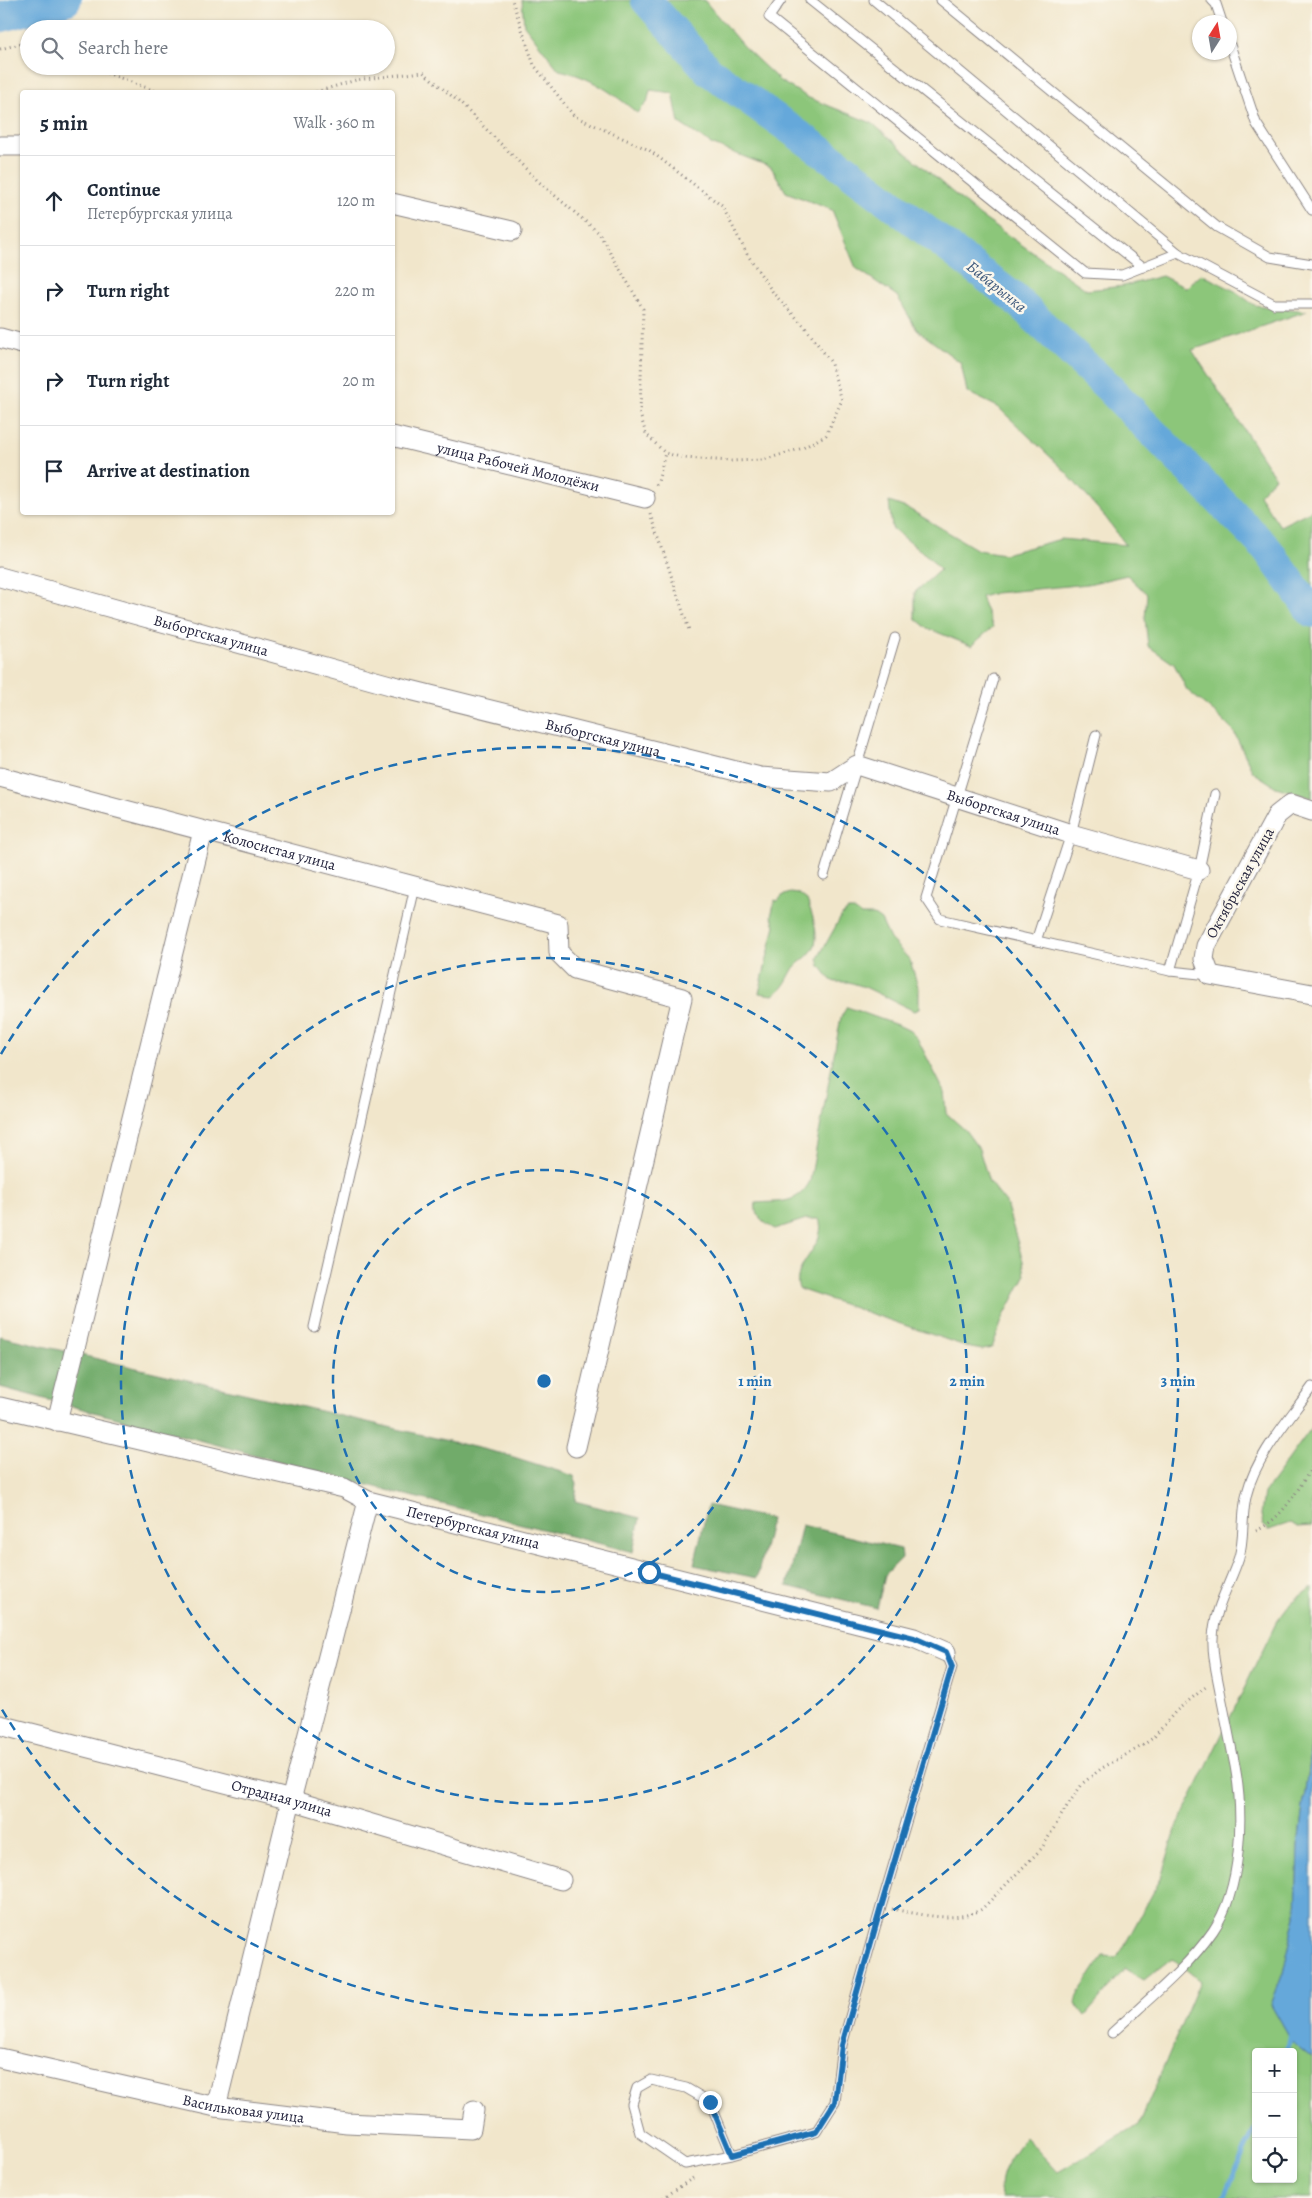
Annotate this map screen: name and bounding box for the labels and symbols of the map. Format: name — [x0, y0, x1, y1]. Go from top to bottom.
north arrow — [1192, 15, 1237, 60]
water label: Бабарынка — [962, 256, 1031, 318]
street label: улица Рабочей Молодёжи — [434, 437, 602, 497]
street label: Выборгская улица — [152, 610, 271, 661]
street label: Выборгская улица — [543, 714, 663, 762]
street label: Выборгская улица — [944, 785, 1063, 840]
street label: Октябрьская улица — [1201, 824, 1279, 942]
street label: Колосистая улица — [221, 826, 338, 875]
text: 1 min — [738, 1371, 772, 1391]
text: 2 min — [949, 1371, 985, 1391]
text: 3 min — [1161, 1371, 1196, 1391]
centre of rings — [535, 1372, 553, 1390]
street label: Петербургская улица — [404, 1501, 542, 1554]
route start — [638, 1561, 661, 1584]
street label: Отрадная улица — [229, 1775, 334, 1822]
street label: Васильковая улица — [181, 2090, 306, 2128]
route end — [699, 2091, 722, 2114]

